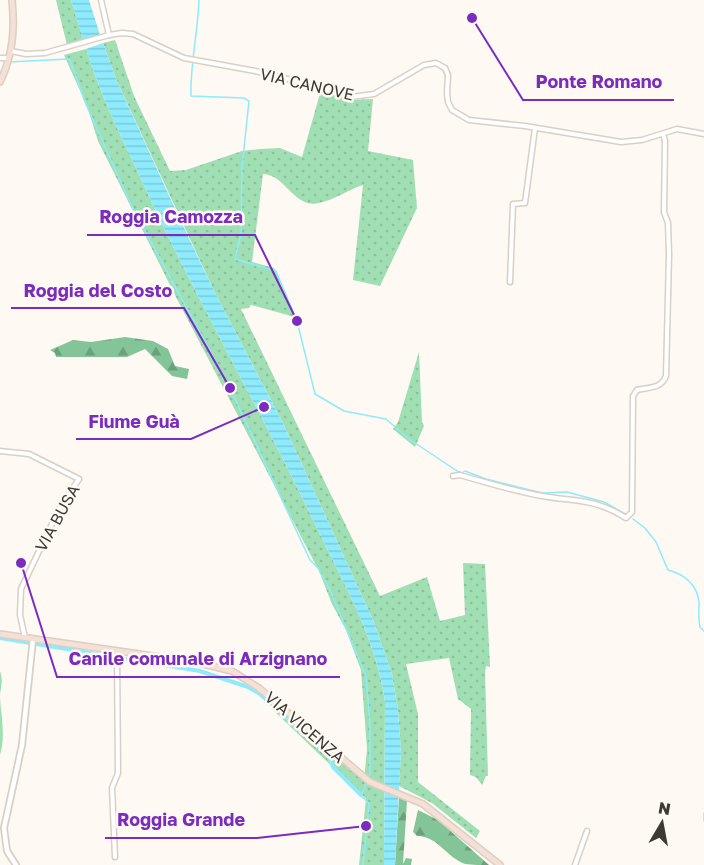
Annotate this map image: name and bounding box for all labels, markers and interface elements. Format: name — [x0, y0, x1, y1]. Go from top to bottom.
street label: VIA CANOVE — [258, 63, 356, 105]
callout: Ponte Romano — [523, 64, 674, 100]
text: Ponte Romano — [536, 70, 663, 92]
callout: Roggia Camozza — [87, 199, 255, 235]
text: Roggia Camozza — [99, 205, 243, 227]
callout: Roggia del Costo — [11, 272, 184, 308]
text: Roggia del Costo — [24, 279, 173, 301]
callout: Fiume Guà — [76, 403, 191, 439]
text: Fiume Guà — [88, 410, 180, 432]
street label: VIA BUSA — [30, 481, 84, 555]
callout: Canile comunale di Arzignano — [57, 641, 340, 677]
text: Canile comunale di Arzignano — [69, 647, 328, 669]
street label: VIA VICENZA — [261, 687, 349, 767]
north arrow — [632, 793, 692, 853]
text: N — [657, 797, 672, 819]
callout: Roggia Grande — [105, 802, 257, 838]
text: Roggia Grande — [117, 808, 245, 830]

